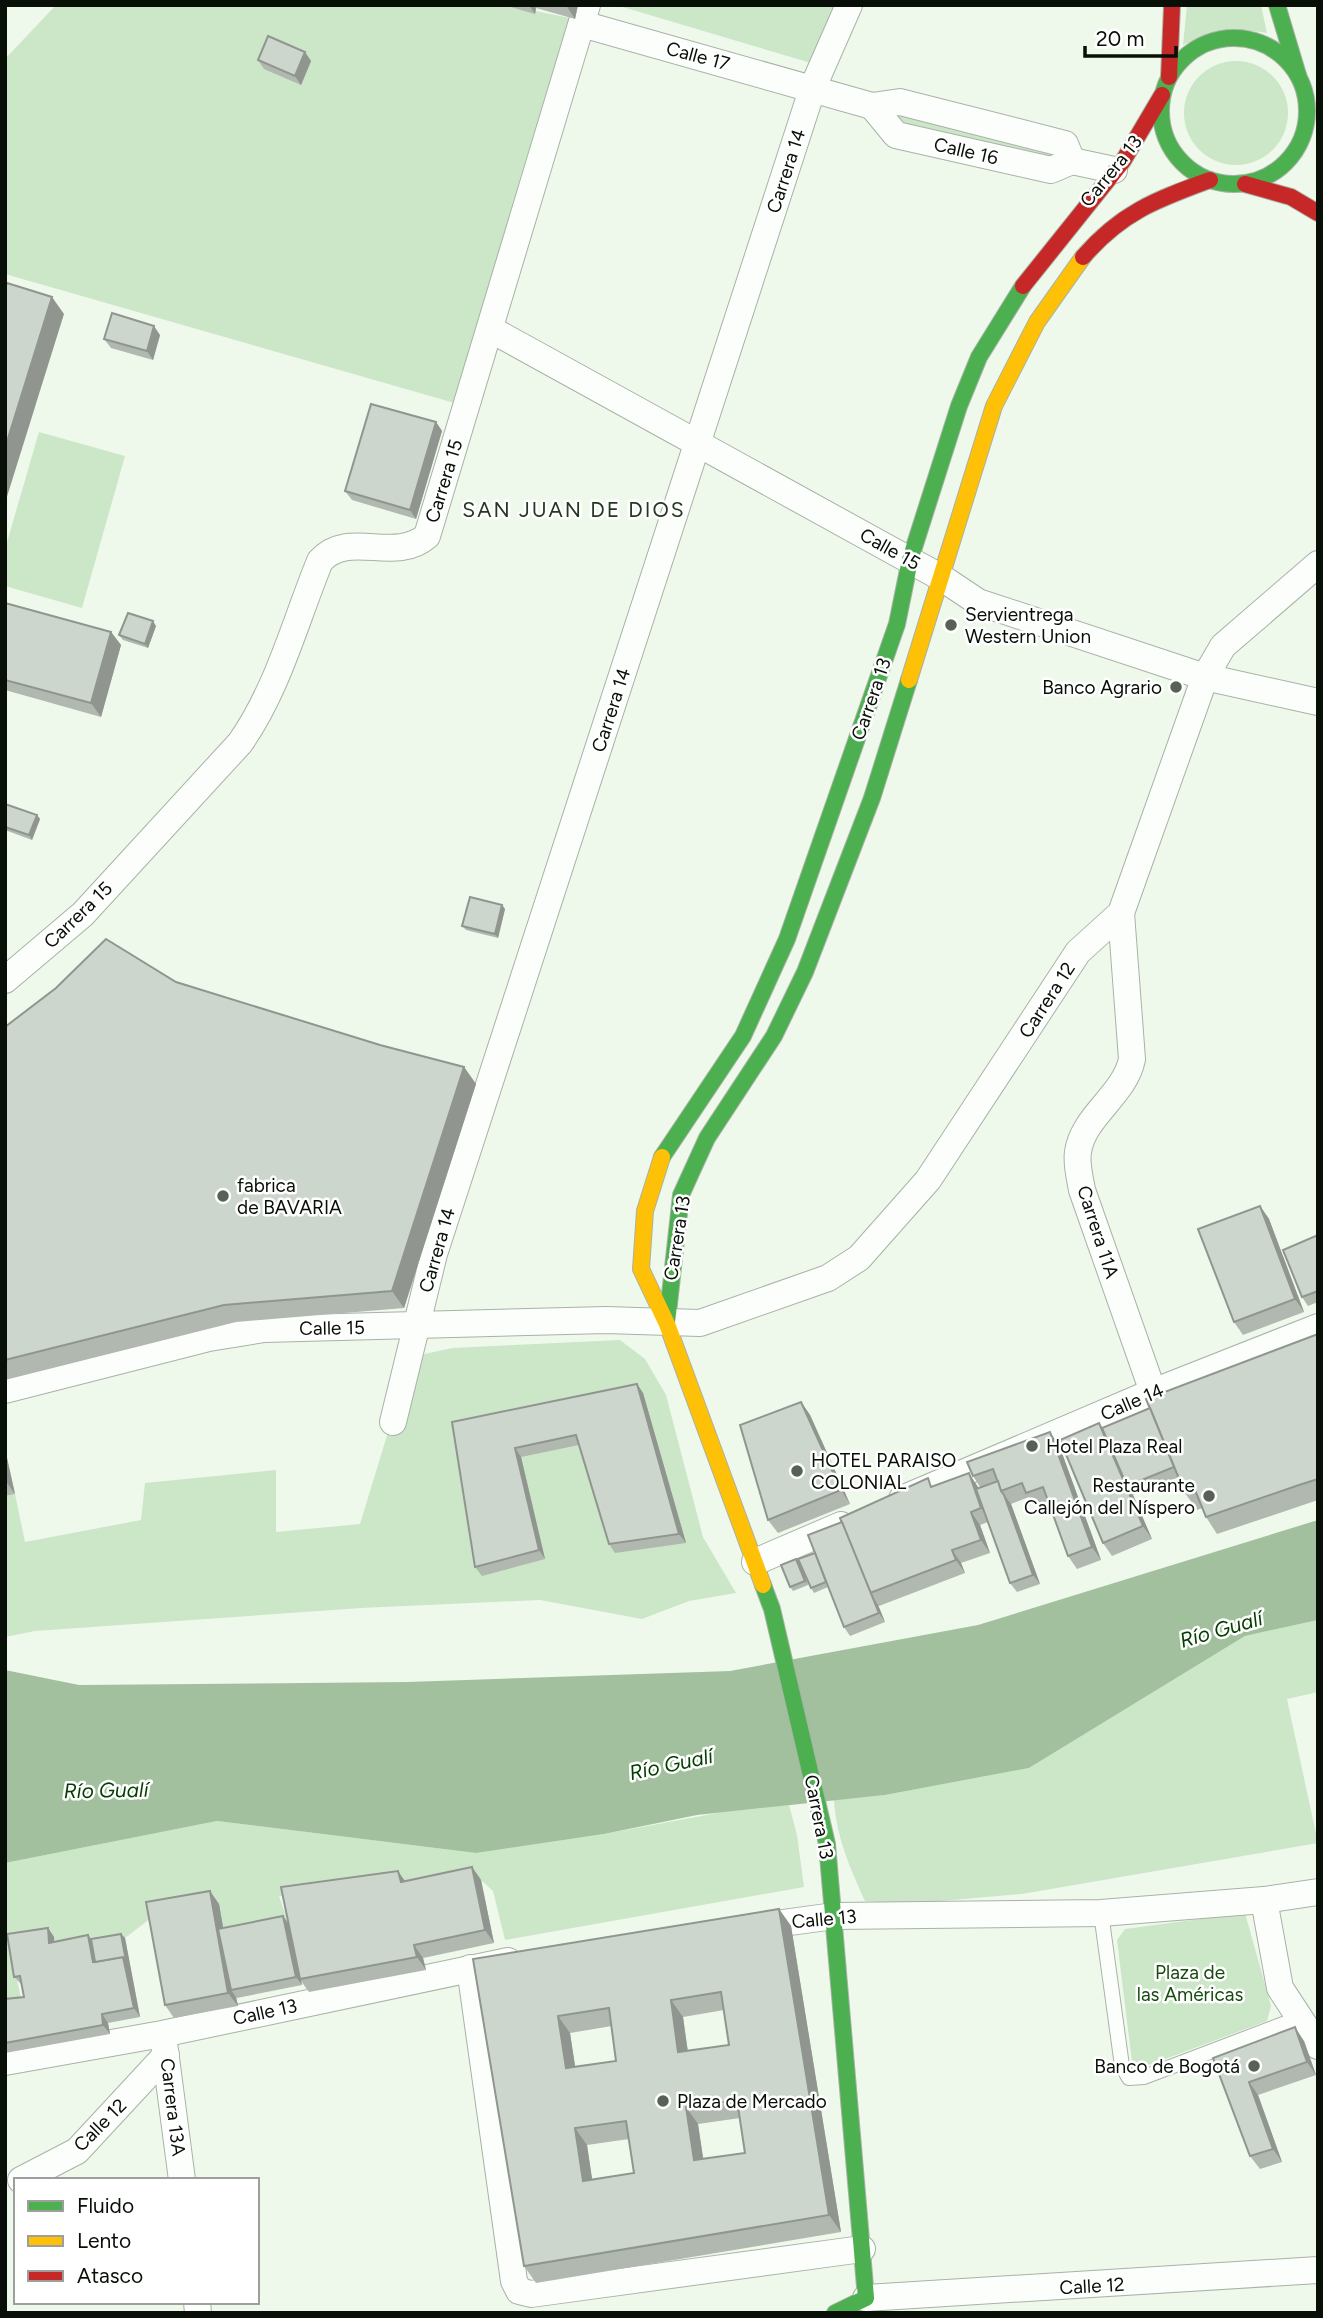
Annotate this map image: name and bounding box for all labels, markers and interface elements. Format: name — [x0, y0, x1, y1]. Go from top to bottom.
scale bar — [1085, 14, 1176, 58]
text: 20 m — [1096, 26, 1144, 51]
street label: Calle 17 — [664, 36, 732, 76]
street label: Carrera 14 — [762, 126, 810, 216]
street label: Carrera 13 — [1075, 130, 1147, 212]
street label: Calle 16 — [932, 132, 1001, 170]
street label: Carrera 15 — [420, 436, 468, 526]
district label: SAN JUAN DE DIOS — [462, 497, 686, 522]
street label: Calle 15 — [856, 523, 924, 575]
place label: Servientrega Western Union — [965, 603, 1091, 648]
marker: Servientrega Western Union — [943, 617, 959, 633]
street label: Carrera 13 — [846, 655, 896, 743]
street label: Carrera 14 — [587, 665, 635, 755]
place label: Banco Agrario — [1042, 676, 1162, 699]
marker: Banco Agrario — [1168, 679, 1184, 695]
street label: Carrera 15 — [39, 877, 117, 953]
street label: Carrera 12 — [1014, 958, 1080, 1042]
place label: fabrica de BAVARIA — [237, 1174, 342, 1219]
street label: Carrera 11A — [1072, 1183, 1124, 1281]
marker: fabrica de BAVARIA — [215, 1188, 231, 1204]
street label: Carrera 13 — [659, 1194, 695, 1282]
street label: Carrera 14 — [414, 1205, 460, 1295]
street label: Calle 15 — [299, 1316, 365, 1340]
street label: Calle 14 — [1097, 1378, 1167, 1426]
place label: Hotel Plaza Real — [1046, 1435, 1182, 1458]
marker: Hotel Plaza Real — [1024, 1438, 1040, 1454]
place label: HOTEL PARAISO COLONIAL — [811, 1449, 956, 1494]
marker: HOTEL PARAISO COLONIAL — [789, 1463, 805, 1479]
place label: Restaurante Callejón del Níspero — [1024, 1474, 1195, 1519]
marker: Restaurante Callejón del Níspero — [1201, 1488, 1217, 1504]
water label: Río Gualí — [1177, 1604, 1268, 1653]
water label: Río Gualí — [627, 1742, 718, 1785]
street label: Carrera 13 — [800, 1773, 838, 1861]
water label: Río Gualí — [63, 1777, 152, 1803]
street label: Calle 13 — [791, 1905, 857, 1933]
park label: Plaza de las Américas — [1137, 1961, 1243, 2006]
street label: Calle 13 — [231, 1994, 299, 2030]
place label: Banco de Bogotá — [1094, 2055, 1240, 2078]
street label: Carrera 13A — [156, 2057, 190, 2157]
marker: Banco de Bogotá — [1246, 2058, 1262, 2074]
place label: Plaza de Mercado — [677, 2090, 827, 2113]
marker: Plaza de Mercado — [655, 2093, 671, 2109]
street label: Calle 12 — [69, 2094, 131, 2156]
legend — [14, 2178, 259, 2304]
text: Fluido — [77, 2193, 134, 2218]
text: Lento — [77, 2228, 131, 2253]
text: Atasco — [77, 2263, 143, 2288]
street label: Calle 12 — [1059, 2273, 1125, 2299]

